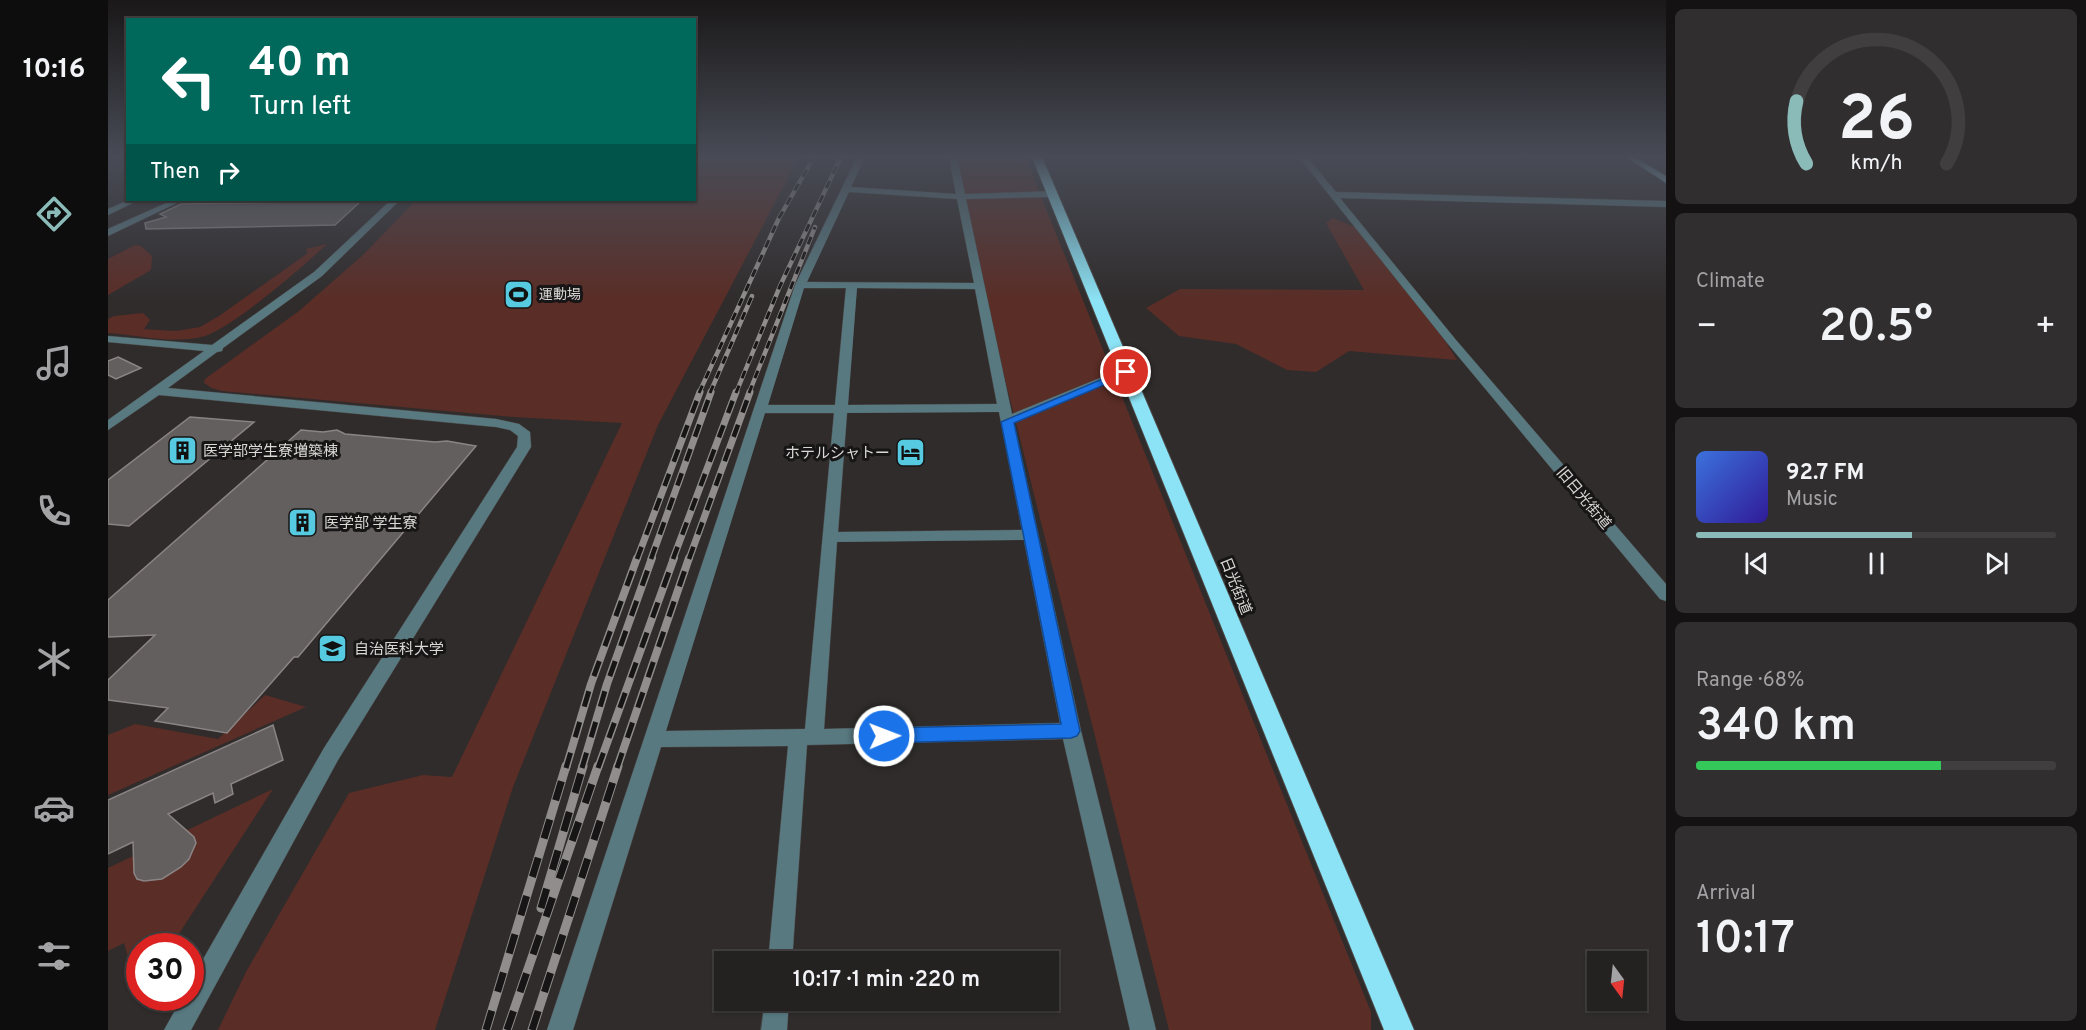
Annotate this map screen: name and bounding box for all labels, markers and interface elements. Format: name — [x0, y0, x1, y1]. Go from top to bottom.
text: 40 m — [249, 38, 351, 91]
icon: left — [150, 42, 228, 120]
text: 10:16 — [23, 53, 85, 87]
text: 26 — [1838, 83, 1914, 162]
text: Turn left — [249, 90, 351, 124]
text: km/h — [1850, 150, 1902, 177]
icon: right — [212, 156, 245, 189]
text: Then — [150, 159, 200, 186]
icon: directions — [33, 193, 75, 235]
text: Climate — [1696, 269, 1765, 295]
sports icon: 運動場 — [502, 278, 534, 310]
place label: 運動場 — [539, 287, 581, 304]
text: 20.5° — [1819, 300, 1933, 357]
text: − — [1696, 307, 1717, 349]
text: + — [2035, 307, 2056, 349]
icon: music — [33, 342, 75, 384]
pin — [1100, 346, 1151, 397]
icon: arrive — [1109, 355, 1142, 388]
building icon: 医学部学生寮増築棟 — [166, 435, 198, 467]
hotel icon: ホテルシャトー — [895, 437, 927, 469]
place label: 医学部学生寮増築棟 — [203, 442, 338, 462]
place label: ホテルシャトー — [785, 445, 890, 464]
text: 92.7 FM — [1786, 460, 1864, 487]
street label: 旧日光街道 — [1551, 464, 1614, 534]
text: Music — [1786, 487, 1838, 513]
icon: phone — [33, 490, 75, 532]
building icon: 医学部 学生寮 — [287, 507, 319, 539]
place label: 医学部 学生寮 — [324, 515, 418, 534]
icon: previous — [1740, 547, 1773, 580]
icon: pause — [1860, 547, 1893, 580]
icon: next — [1980, 547, 2013, 580]
street label: 日光街道 — [1215, 555, 1255, 618]
school or university icon: 自治医科大学 — [317, 633, 349, 665]
icon: climate — [33, 638, 75, 680]
place label: 自治医科大学 — [354, 641, 444, 660]
text: Range · 68% — [1696, 668, 1804, 694]
text: 340 km — [1696, 699, 1856, 756]
position arrow — [852, 704, 916, 768]
icon: car — [33, 787, 75, 829]
text: Arrival — [1696, 881, 1756, 907]
text: 10:17 — [1696, 912, 1795, 969]
speed limit sign: 30 — [126, 933, 204, 1011]
icon: filters — [33, 935, 75, 977]
north arrow — [1587, 951, 1647, 1011]
map controls — [1587, 951, 1647, 1011]
text: 10:17 · 1 min · 220 m — [793, 967, 980, 994]

